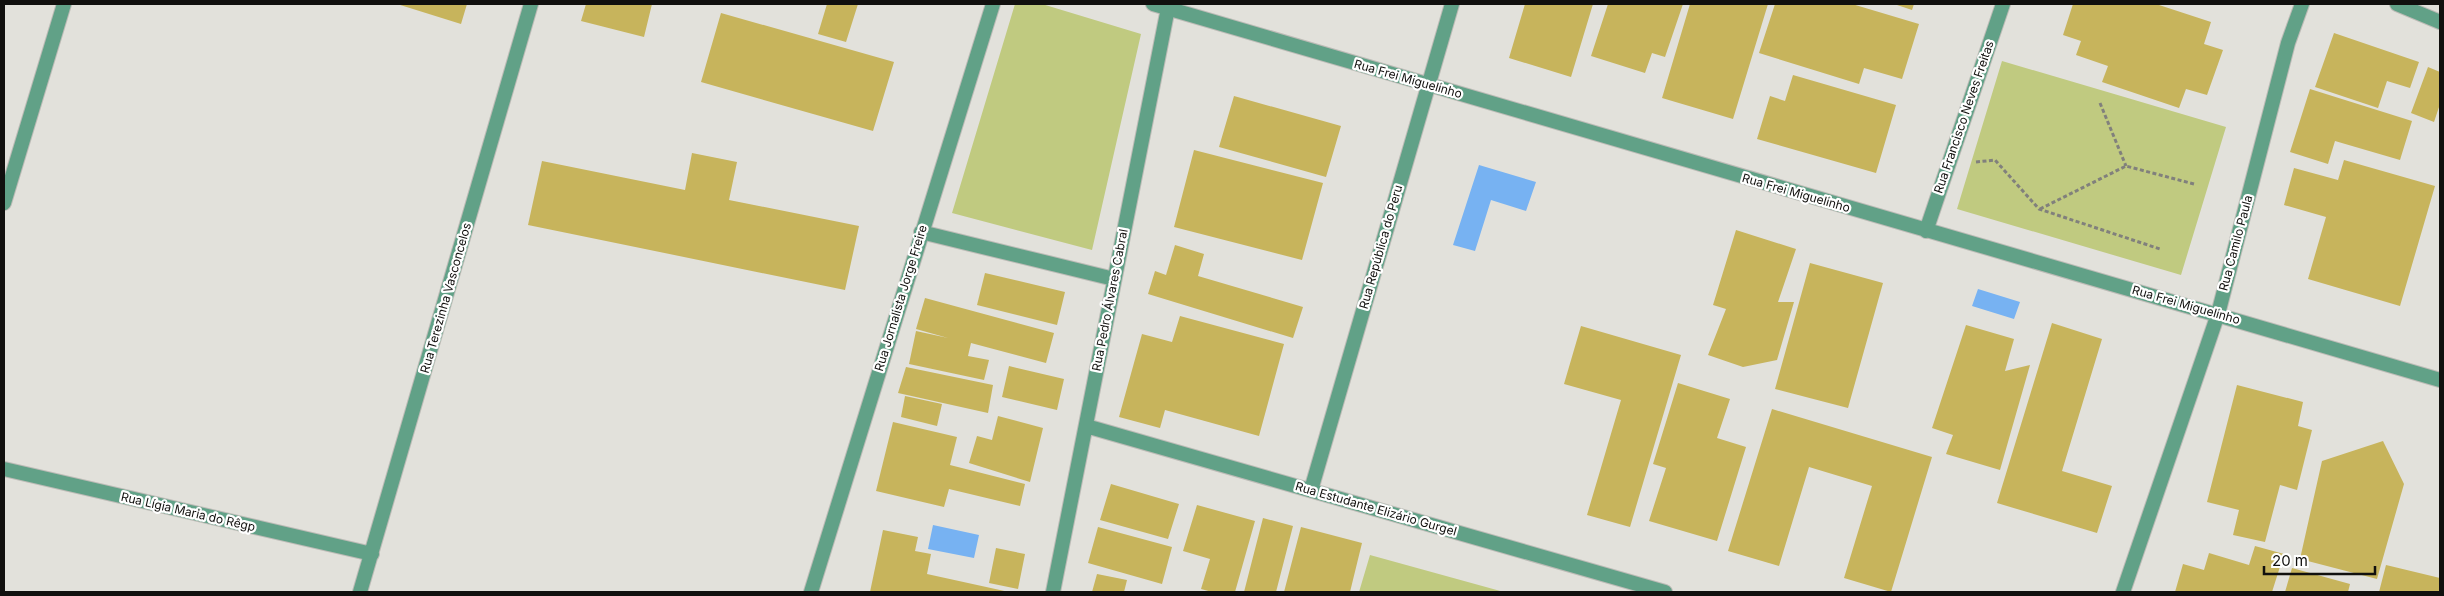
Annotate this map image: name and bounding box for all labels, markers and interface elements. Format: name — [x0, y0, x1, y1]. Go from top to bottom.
street label: Rua Francisco Neves Freitas — [1930, 38, 1997, 195]
street label: Rua Frei Miguelinho — [1352, 56, 1464, 101]
street label: Rua Frei Miguelinho — [1740, 170, 1852, 215]
street label: Rua República do Peru — [1356, 183, 1405, 311]
street label: Rua Camilo Paula — [2216, 193, 2256, 292]
street label: Rua Terezinha Vasconcelos — [417, 221, 474, 375]
street label: Rua Jornalista Jorge Freire — [871, 223, 930, 373]
street label: Rua Pedro Álvares Cabral — [1088, 228, 1131, 372]
street label: Rua Frei Miguelinho — [2130, 282, 2242, 327]
street label: Rua Estudante Elizário Gurgel — [1294, 478, 1459, 539]
street label: Rua Lígia Maria do Rêgp — [119, 489, 257, 534]
scale bar — [2264, 544, 2375, 576]
text: 20 m — [2272, 551, 2308, 570]

